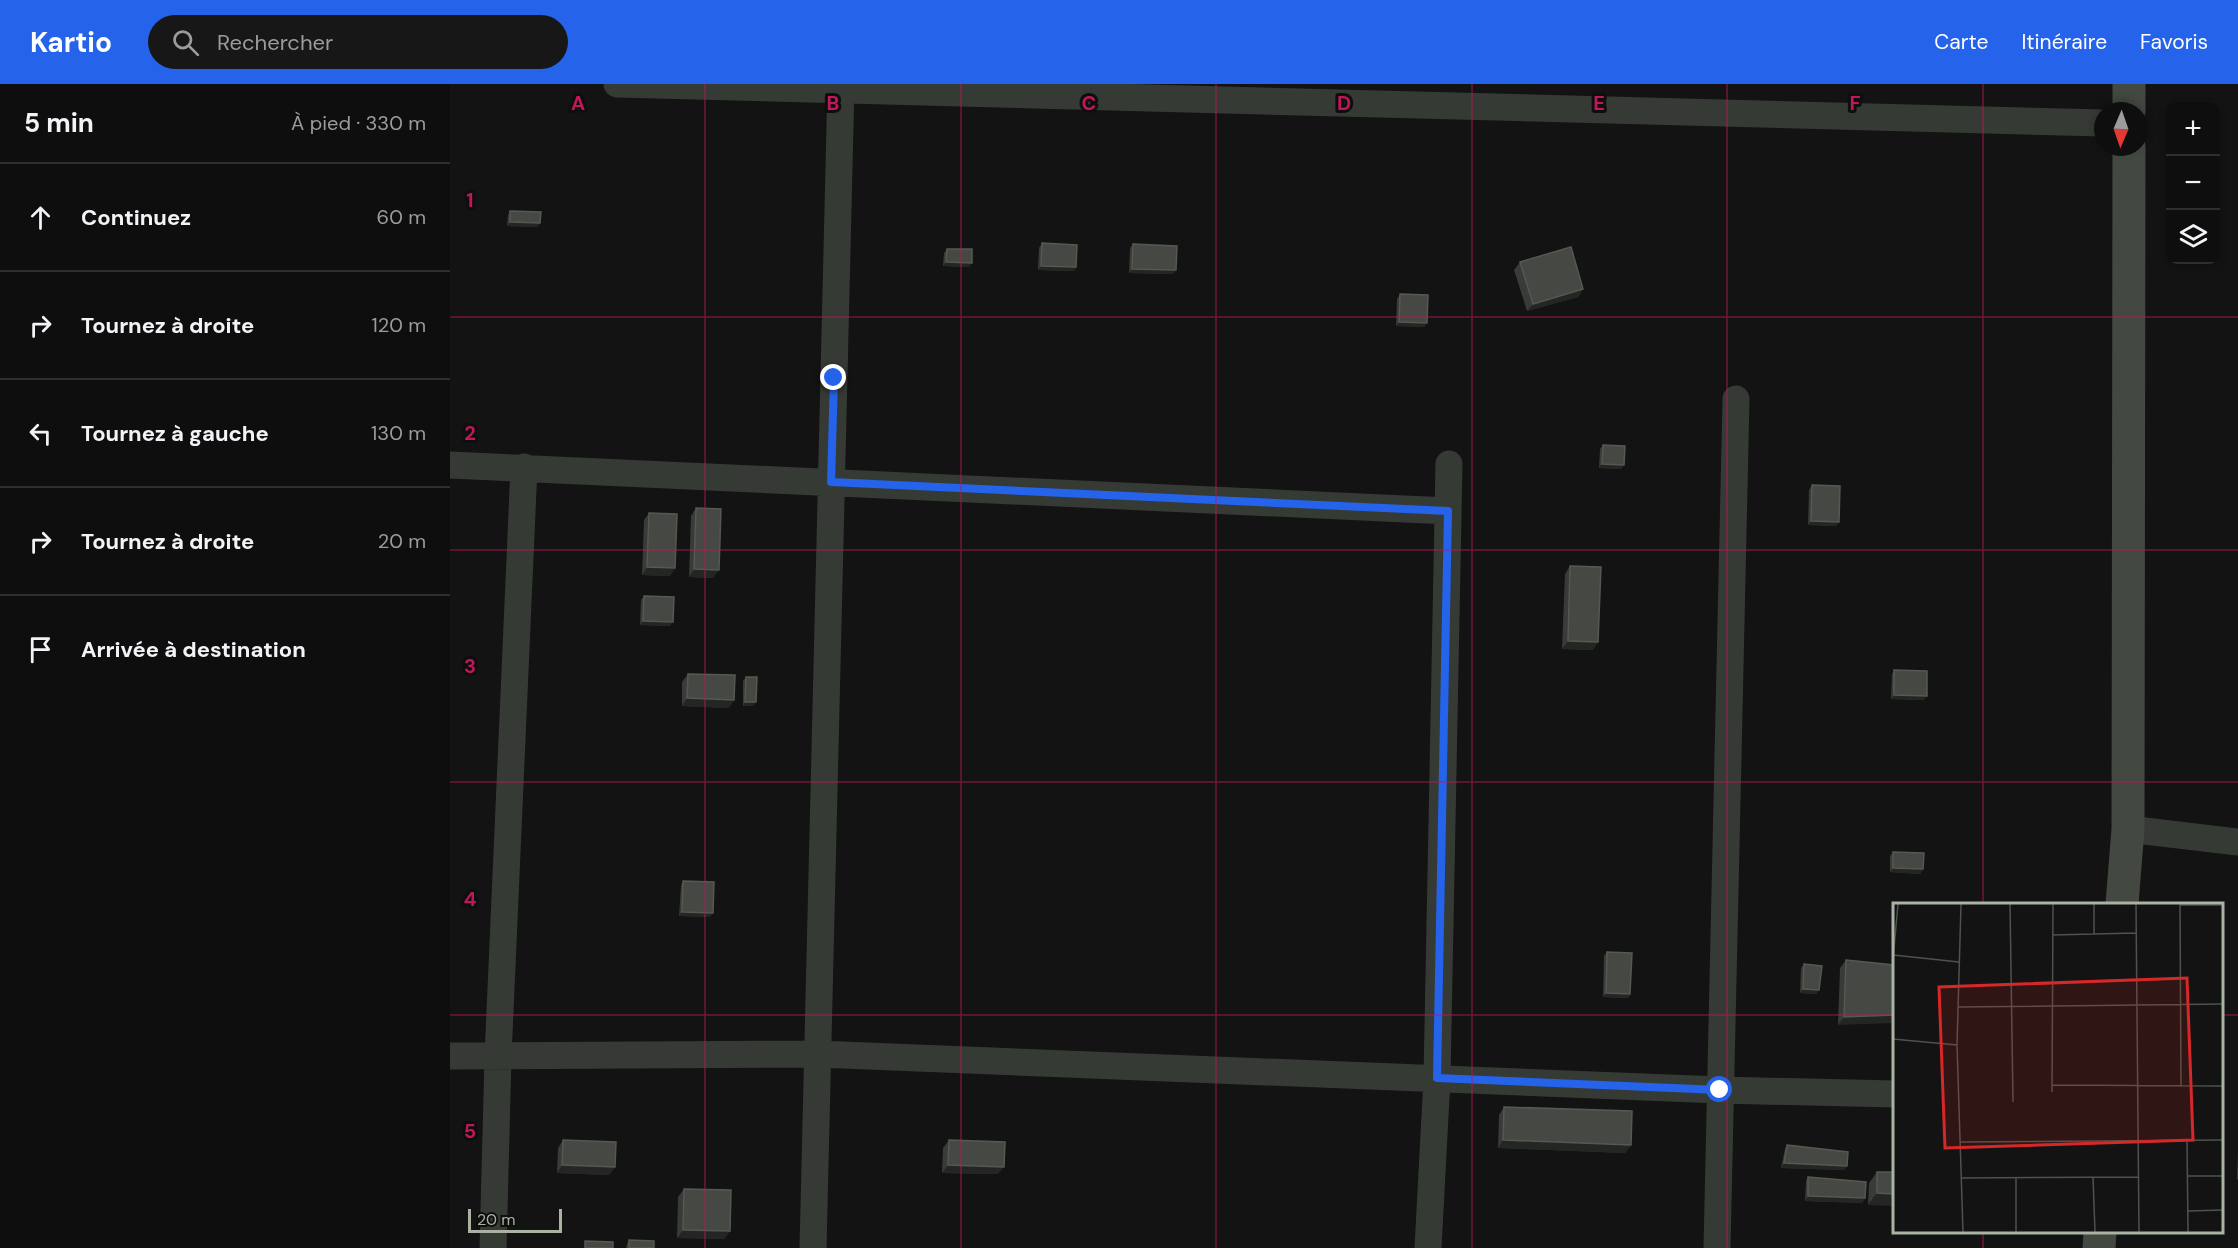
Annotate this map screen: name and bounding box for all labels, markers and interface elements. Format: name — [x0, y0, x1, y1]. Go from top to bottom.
search box — [148, 15, 568, 69]
text: Kartio — [30, 24, 112, 61]
icon: search — [169, 26, 202, 59]
text: Rechercher — [217, 28, 333, 57]
text: Carte — [1934, 28, 1988, 56]
text: Itinéraire — [2021, 28, 2107, 56]
text: Favoris — [2140, 28, 2208, 56]
text: A — [571, 90, 585, 116]
text: B — [827, 90, 839, 116]
text: C — [1082, 90, 1096, 116]
text: D — [1337, 90, 1351, 116]
text: E — [1593, 90, 1605, 116]
text: F — [1849, 90, 1861, 116]
north arrow — [2094, 102, 2148, 156]
map controls — [2166, 102, 2220, 264]
button: + — [2166, 102, 2220, 156]
text: 5 min — [24, 106, 94, 140]
text: À pied · 330 m — [291, 110, 426, 136]
button: − — [2166, 156, 2220, 210]
text: 1 — [466, 187, 474, 213]
icon: ahead — [24, 201, 57, 234]
text: Continuez — [81, 203, 191, 232]
text: 60 m — [377, 204, 426, 230]
button: layers — [2166, 210, 2220, 264]
icon: right — [24, 309, 57, 342]
text: Tournez à droite — [81, 311, 254, 340]
text: 120 m — [372, 312, 426, 338]
route end — [820, 364, 846, 390]
icon: left — [24, 417, 57, 450]
text: Tournez à gauche — [81, 419, 269, 448]
text: 130 m — [371, 420, 426, 446]
text: 2 — [464, 420, 476, 446]
icon: right — [24, 525, 57, 558]
text: Tournez à droite — [81, 527, 254, 556]
text: 20 m — [378, 528, 426, 554]
icon: arrive — [24, 633, 57, 666]
text: Arrivée à destination — [81, 635, 306, 664]
text: 3 — [464, 653, 476, 679]
text: 4 — [464, 886, 477, 912]
inset map — [1893, 903, 2223, 1233]
route start — [1706, 1076, 1732, 1102]
text: 5 — [464, 1118, 476, 1144]
scale bar — [468, 1206, 562, 1234]
text: 20 m — [477, 1209, 516, 1230]

